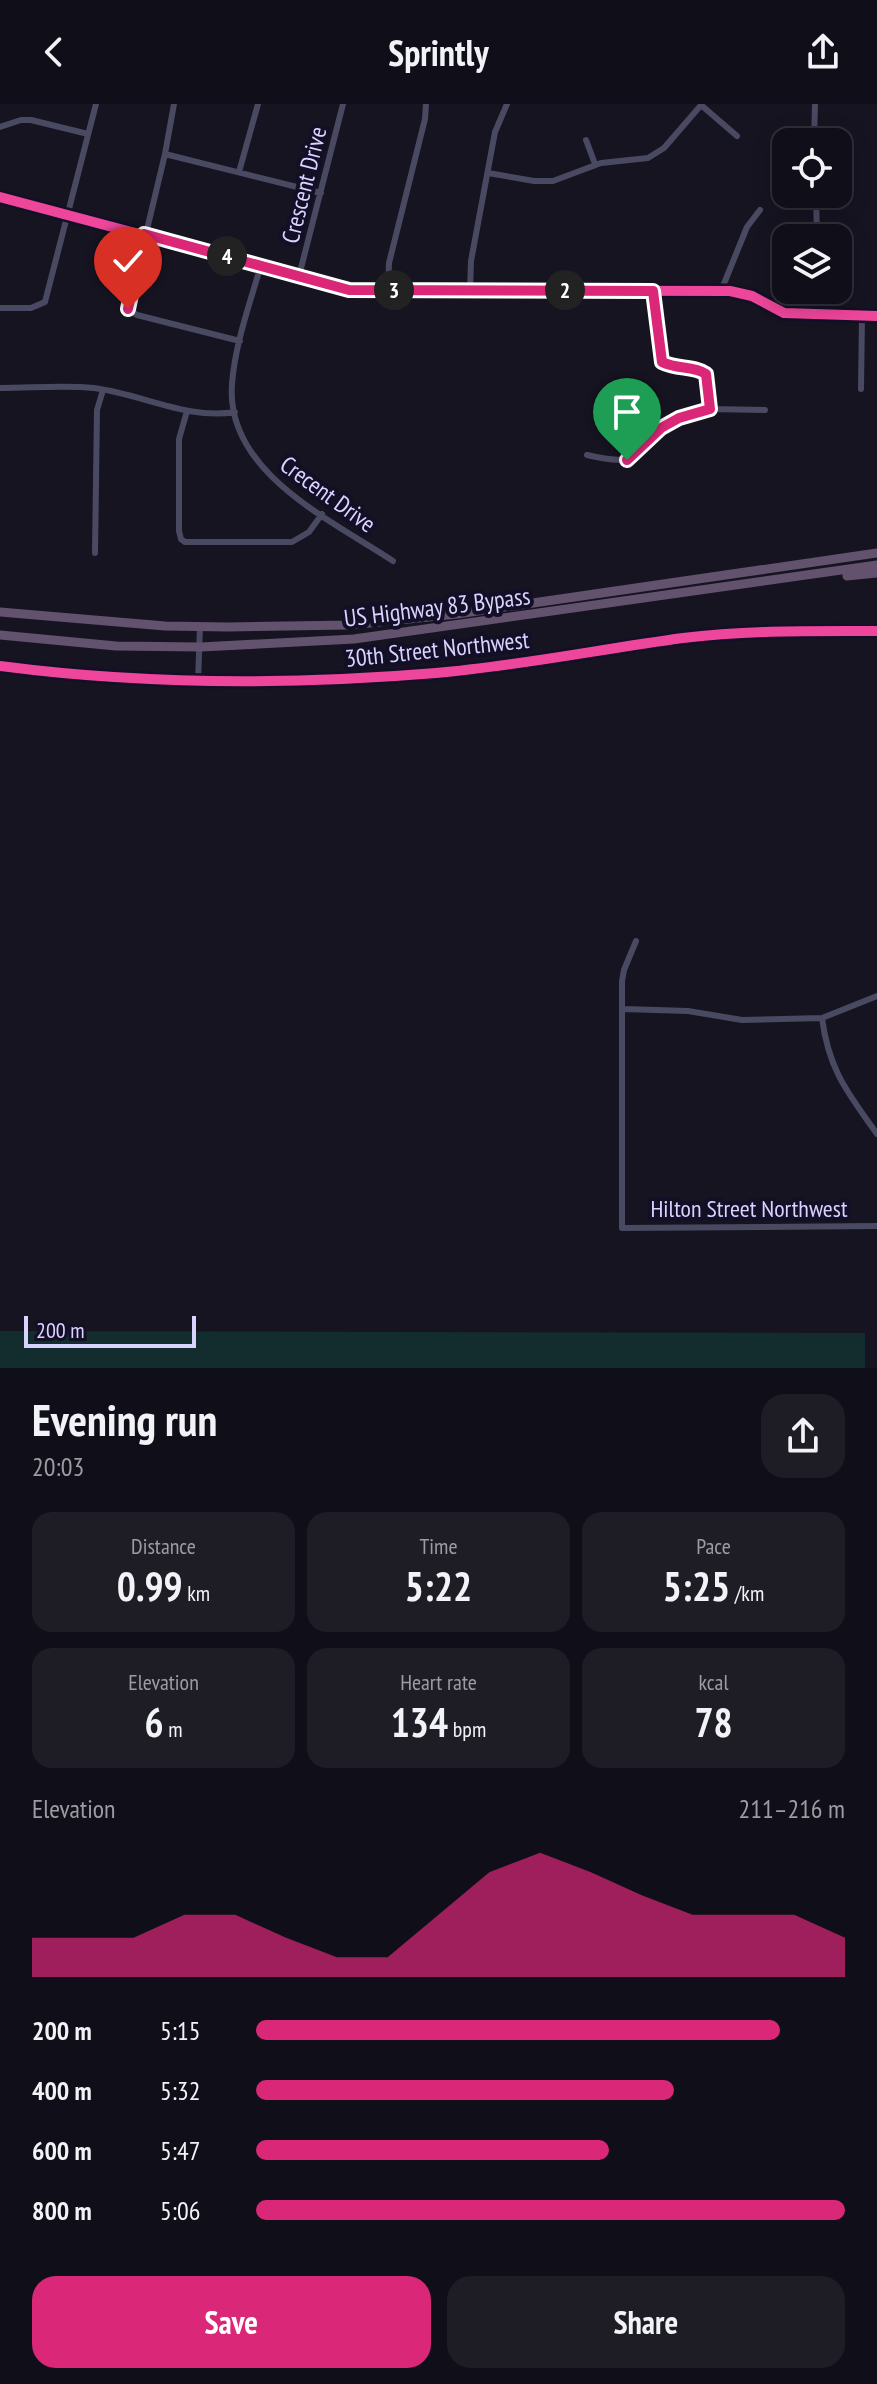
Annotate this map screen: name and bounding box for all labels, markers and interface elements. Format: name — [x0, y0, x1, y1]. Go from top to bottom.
text: Sprintly — [388, 29, 489, 76]
icon: back — [32, 30, 76, 74]
icon: share — [801, 30, 845, 74]
street label: Crescent Drive — [275, 123, 333, 247]
map controls — [772, 128, 852, 304]
button: locate — [772, 128, 852, 208]
button: layers — [772, 224, 852, 304]
pin — [94, 227, 162, 309]
pin: 4 — [207, 236, 247, 276]
icon: check — [106, 239, 150, 283]
text: 4 — [222, 242, 232, 270]
pin: 3 — [374, 270, 414, 310]
pin: 2 — [545, 270, 585, 310]
text: 3 — [389, 276, 399, 304]
text: 2 — [560, 276, 570, 304]
pin — [593, 378, 661, 460]
icon: arrive — [605, 390, 649, 434]
street label: Crecent Drive — [274, 449, 382, 539]
street label: US Highway 83 Bypass — [342, 580, 532, 634]
street label: 30th Street Northwest — [343, 624, 531, 674]
street label: Hilton Street Northwest — [651, 1193, 848, 1224]
scale bar — [24, 1312, 196, 1348]
text: 200 m — [36, 1316, 85, 1344]
text: Evening run — [32, 1391, 217, 1448]
button: share — [761, 1394, 845, 1478]
text: 20:03 — [32, 1450, 84, 1483]
text: Distance — [131, 1532, 196, 1560]
text: Time — [419, 1532, 458, 1560]
text: Pace — [696, 1532, 731, 1560]
text: 0.99 — [117, 1560, 183, 1612]
text: 5:22 — [405, 1560, 472, 1612]
text: 5:25 — [663, 1560, 730, 1612]
text: km — [183, 1579, 210, 1607]
text: /km — [730, 1579, 764, 1607]
text: Elevation — [128, 1668, 199, 1696]
text: Heart rate — [400, 1668, 477, 1696]
text: kcal — [698, 1668, 729, 1696]
text: 6 — [144, 1696, 164, 1748]
text: 134 — [391, 1696, 448, 1748]
text: 78 — [694, 1696, 733, 1748]
text: m — [164, 1715, 183, 1743]
text: bpm — [448, 1715, 486, 1743]
text: Elevation — [32, 1792, 115, 1825]
text: 211–216 m — [739, 1792, 845, 1825]
text: 200 m — [32, 2014, 92, 2047]
text: 5:15 — [160, 2014, 200, 2047]
text: 400 m — [32, 2074, 92, 2107]
text: 5:32 — [160, 2074, 200, 2107]
text: 600 m — [32, 2134, 92, 2167]
text: 5:47 — [160, 2134, 200, 2167]
text: 800 m — [32, 2194, 92, 2227]
text: 5:06 — [160, 2194, 200, 2227]
button: Save — [32, 2276, 431, 2368]
button: Share — [447, 2276, 845, 2368]

